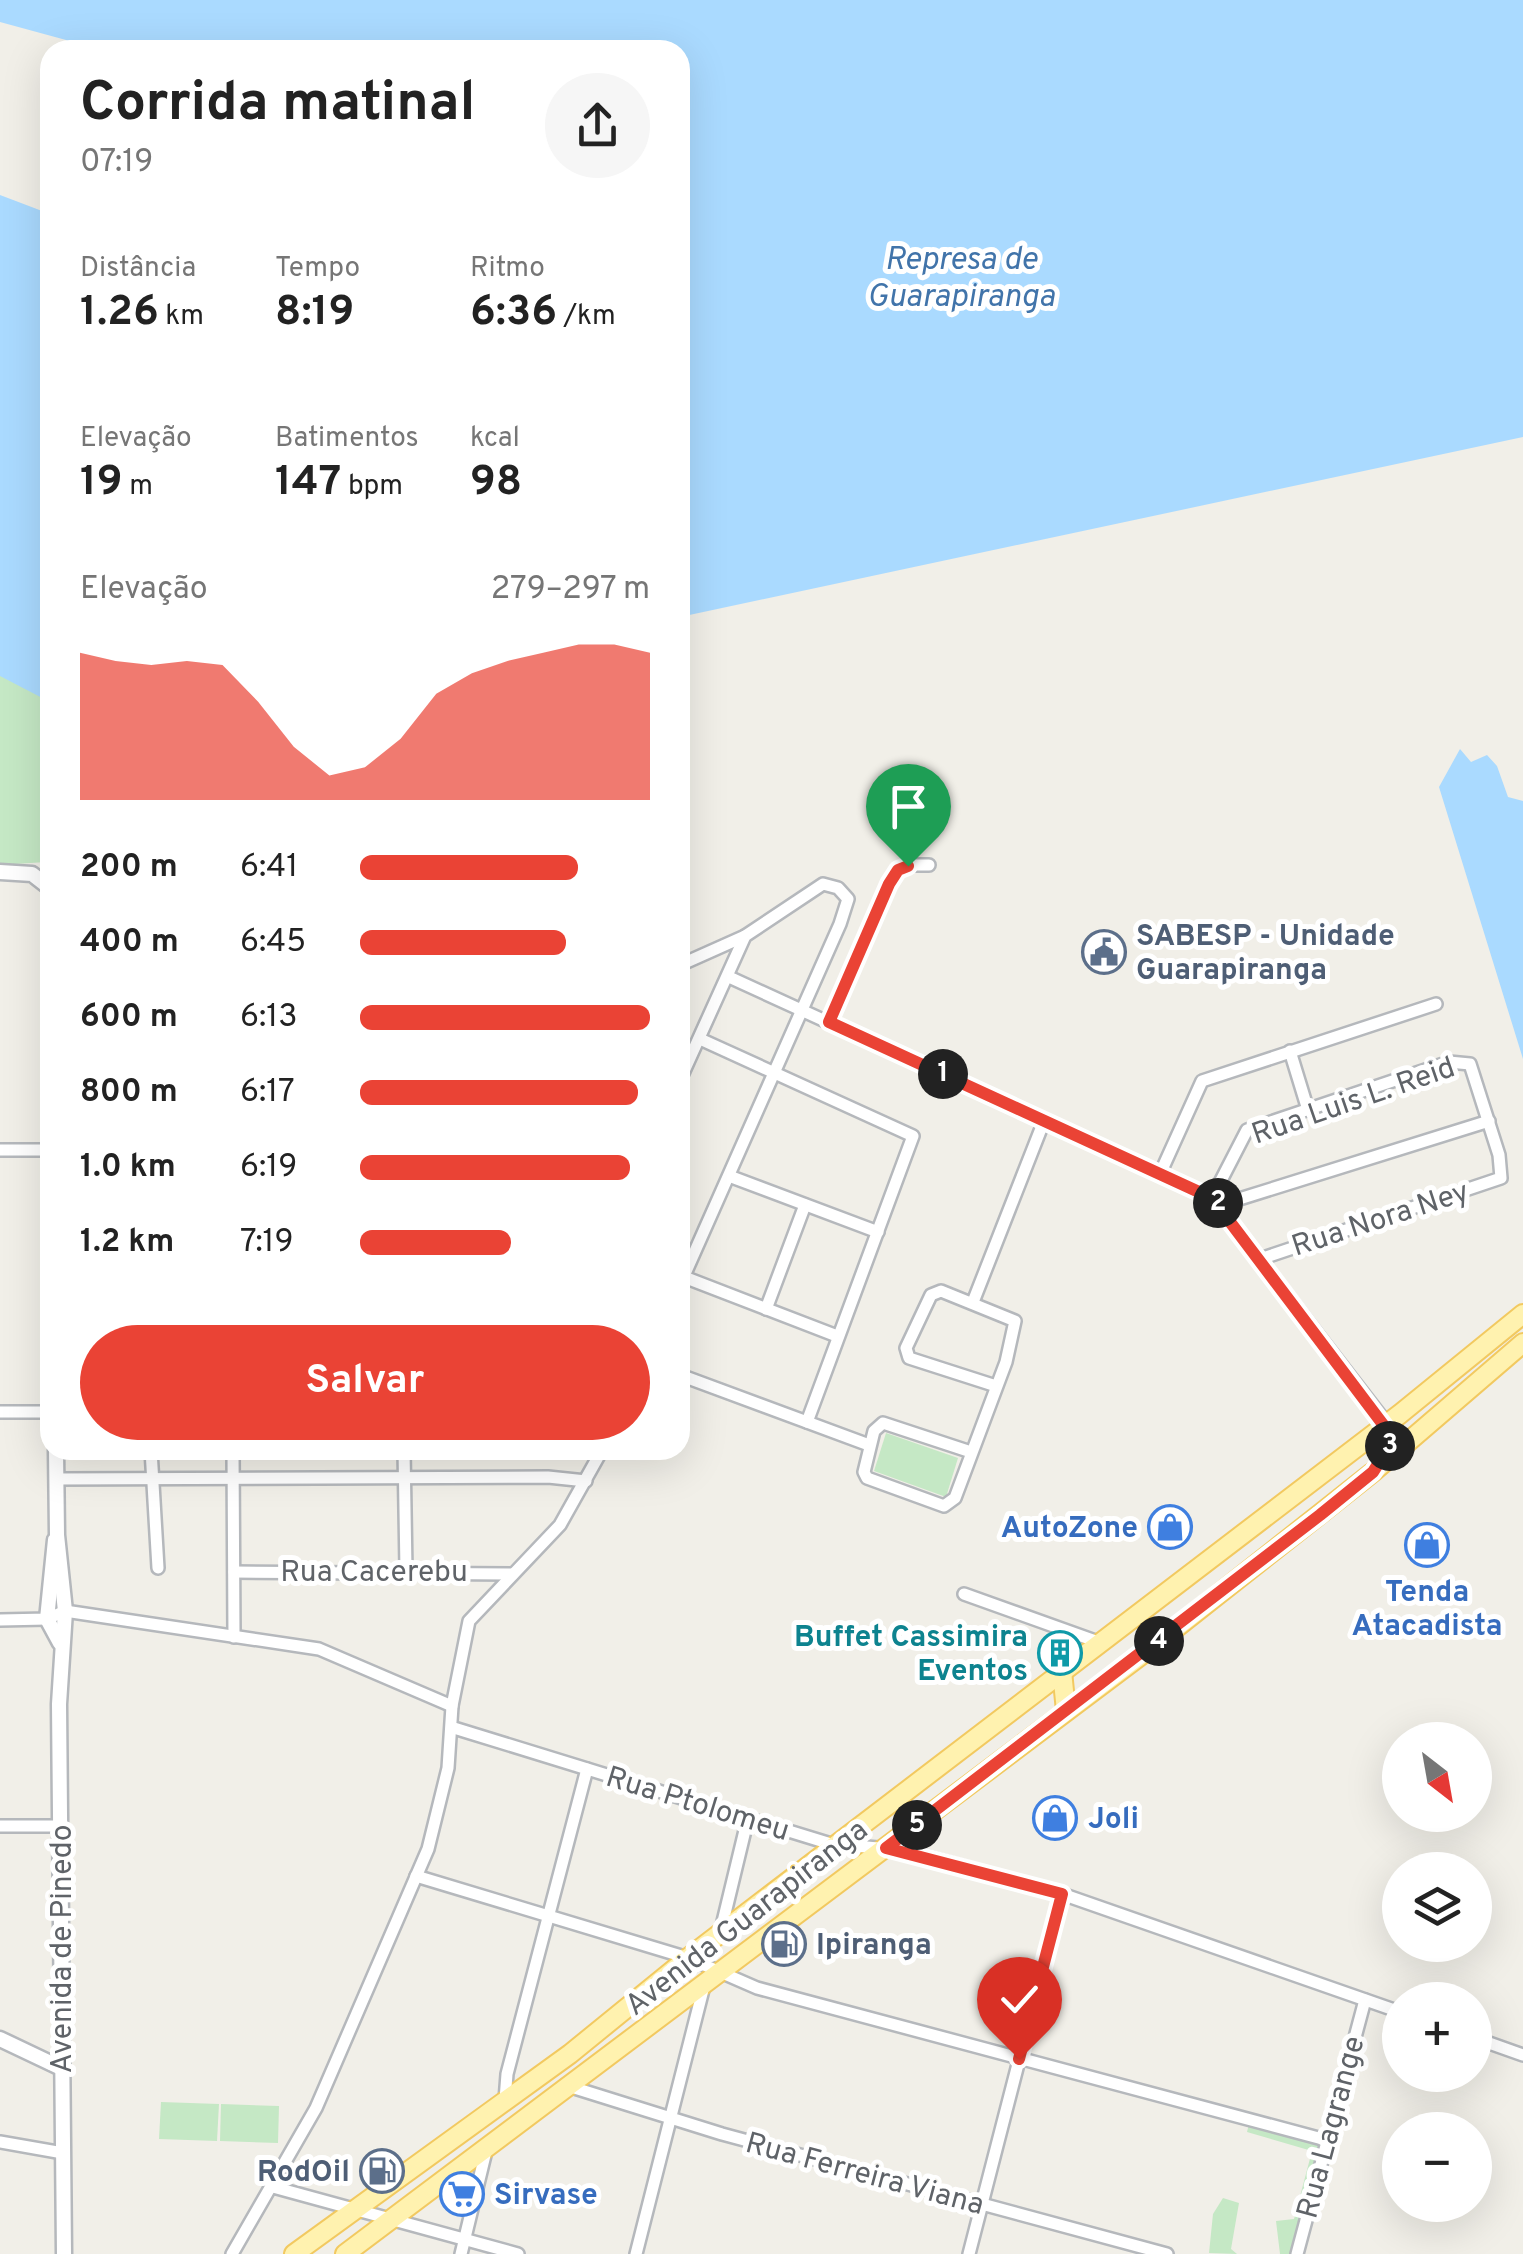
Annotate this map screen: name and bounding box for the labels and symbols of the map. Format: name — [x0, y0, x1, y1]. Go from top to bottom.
water label: Represa de Guarapiranga — [867, 241, 1056, 318]
pin — [866, 764, 951, 867]
place label: SABESP - Unidade Guarapiranga — [1136, 919, 1395, 990]
public building icon: SABESP - Unidade Guarapiranga — [1081, 929, 1127, 975]
pin: 1 — [918, 1049, 968, 1099]
street label: Rua Luis L. Reid — [1247, 1050, 1460, 1154]
street label: Rua Nora Ney — [1288, 1174, 1474, 1266]
pin: 2 — [1193, 1178, 1243, 1228]
pin: 3 — [1365, 1421, 1415, 1471]
shop icon: AutoZone — [1147, 1504, 1193, 1550]
place label: AutoZone — [1001, 1511, 1138, 1548]
shop icon: Tenda Atacadista — [1404, 1522, 1450, 1568]
street label: Rua Cacerebu — [280, 1555, 468, 1592]
place label: Tenda Atacadista — [1352, 1575, 1502, 1646]
pin: 4 — [1134, 1616, 1184, 1666]
place label: Buffet Cassimira Eventos — [794, 1620, 1028, 1691]
building icon: Buffet Cassimira Eventos — [1037, 1630, 1083, 1676]
north arrow — [1382, 1722, 1492, 1832]
street label: Rua Ptolomeu — [601, 1760, 793, 1851]
shop icon: Joli — [1032, 1795, 1078, 1841]
pin: 5 — [892, 1800, 942, 1850]
place label: Joli — [1088, 1802, 1139, 1839]
street label: Avenida Guarapiranga — [619, 1813, 876, 2025]
street label: Avenida de Pinedo — [45, 1825, 82, 2073]
fuel station icon: Ipiranga — [761, 1921, 807, 1967]
place label: Ipiranga — [816, 1928, 932, 1965]
pin — [977, 1957, 1062, 2060]
street label: Rua Lagrange — [1290, 2033, 1374, 2223]
street label: Rua Ferreira Viana — [741, 2126, 988, 2225]
fuel station icon: RodOil — [359, 2148, 405, 2194]
place label: RodOil — [257, 2155, 350, 2192]
supermarket icon: Sirvase — [439, 2171, 485, 2217]
place label: Sirvase — [494, 2178, 598, 2215]

